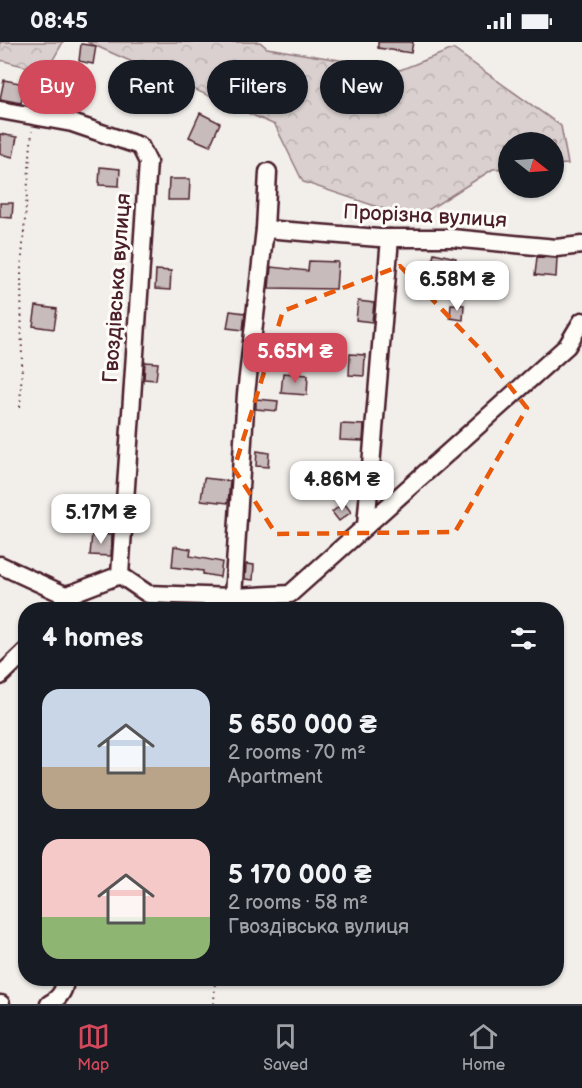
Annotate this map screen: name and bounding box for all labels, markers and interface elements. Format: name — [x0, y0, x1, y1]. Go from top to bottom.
text: 08:45 — [30, 8, 88, 35]
chip: Buy — [18, 60, 96, 114]
chip: Rent — [108, 60, 195, 114]
chip: Filters — [207, 60, 308, 114]
chip: New — [320, 60, 404, 114]
north arrow — [498, 132, 564, 198]
map controls — [498, 132, 564, 198]
street label: Гвоздівська вулиця — [98, 192, 136, 384]
street label: Прорізна вулиця — [342, 199, 508, 233]
pin: 6.58M ₴ — [402, 261, 512, 312]
text: 6.58M ₴ — [419, 268, 495, 292]
pin: 5.65M ₴ — [240, 333, 350, 384]
text: 5.65M ₴ — [257, 340, 333, 364]
pin: 4.86M ₴ — [287, 461, 397, 512]
text: 4.86M ₴ — [304, 468, 380, 492]
pin: 5.17M ₴ — [46, 494, 156, 545]
text: 5.17M ₴ — [65, 501, 137, 525]
icon: filters — [507, 622, 540, 655]
text: 4 homes — [42, 623, 143, 654]
text: 5 650 000 ₴ — [228, 710, 377, 741]
icon: home — [90, 713, 162, 785]
text: 2 rooms · 70 m² — [228, 741, 366, 765]
text: Apartment — [228, 765, 323, 789]
text: 5 170 000 ₴ — [228, 860, 372, 891]
icon: home — [90, 863, 162, 935]
text: 2 rooms · 58 m² — [228, 891, 368, 915]
text: Гвоздівська вулиця — [228, 915, 409, 939]
tab: Map — [77, 1020, 110, 1075]
tab: Saved — [263, 1020, 308, 1075]
tab: Home — [462, 1020, 505, 1075]

